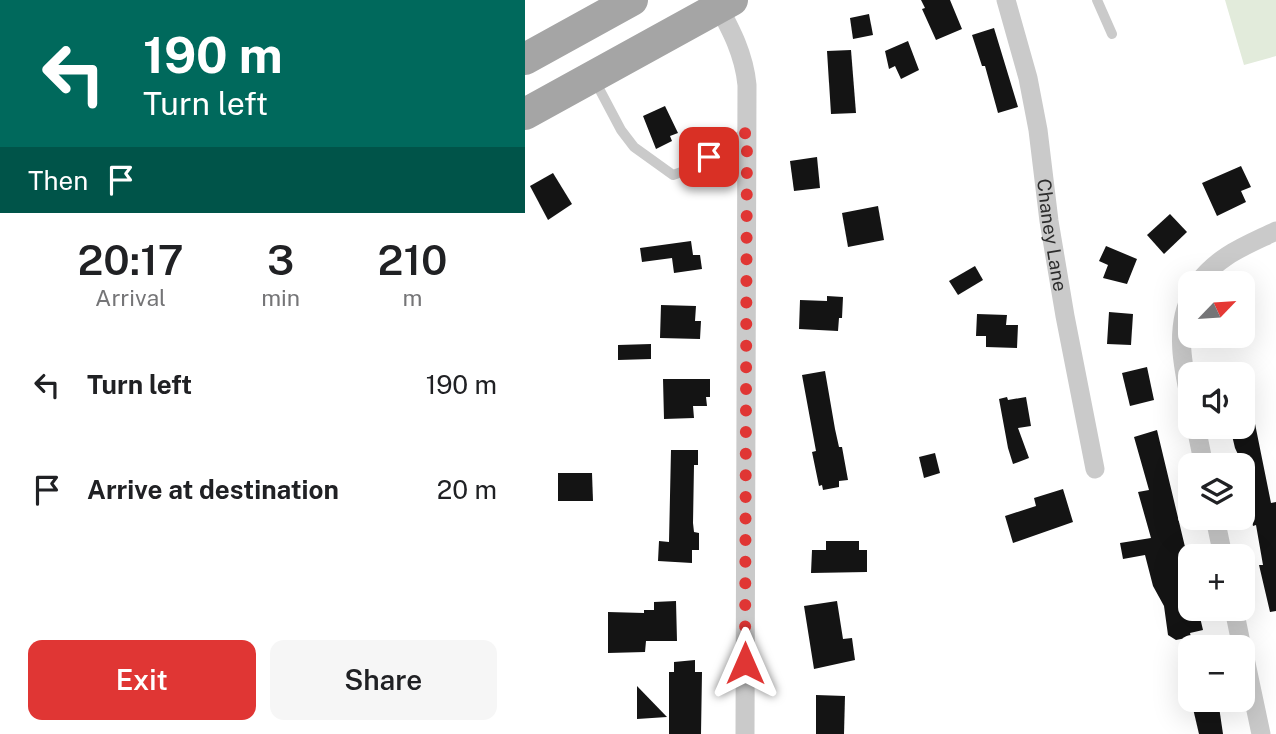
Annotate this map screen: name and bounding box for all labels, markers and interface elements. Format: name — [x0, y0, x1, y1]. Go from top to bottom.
text: 190 m — [143, 26, 283, 84]
icon: left — [28, 28, 119, 119]
text: Turn left — [143, 85, 268, 122]
pin — [679, 127, 739, 187]
icon: arrive — [690, 138, 728, 176]
icon: arrive — [102, 161, 140, 199]
text: Then — [28, 165, 88, 196]
street label: Chaney Lane — [1033, 177, 1072, 293]
text: 20:17 — [77, 235, 184, 284]
text: 3 — [267, 235, 294, 284]
text: 210 — [378, 235, 448, 284]
north arrow — [1178, 271, 1255, 348]
map controls — [1178, 271, 1255, 712]
text: Arrival — [95, 284, 166, 311]
text: min — [261, 284, 300, 311]
text: m — [403, 284, 423, 311]
button: sound — [1178, 362, 1255, 439]
icon: left — [28, 366, 66, 404]
text: Turn left — [87, 369, 192, 400]
text: 190 m — [426, 369, 497, 400]
button: layers — [1178, 453, 1255, 530]
icon: arrive — [28, 471, 66, 509]
text: Arrive at destination — [87, 474, 339, 505]
text: 20 m — [437, 474, 497, 505]
button: + — [1178, 544, 1255, 621]
position arrow — [708, 626, 782, 700]
button: − — [1178, 635, 1255, 712]
button: Exit — [28, 640, 256, 720]
button: Share — [270, 640, 497, 720]

